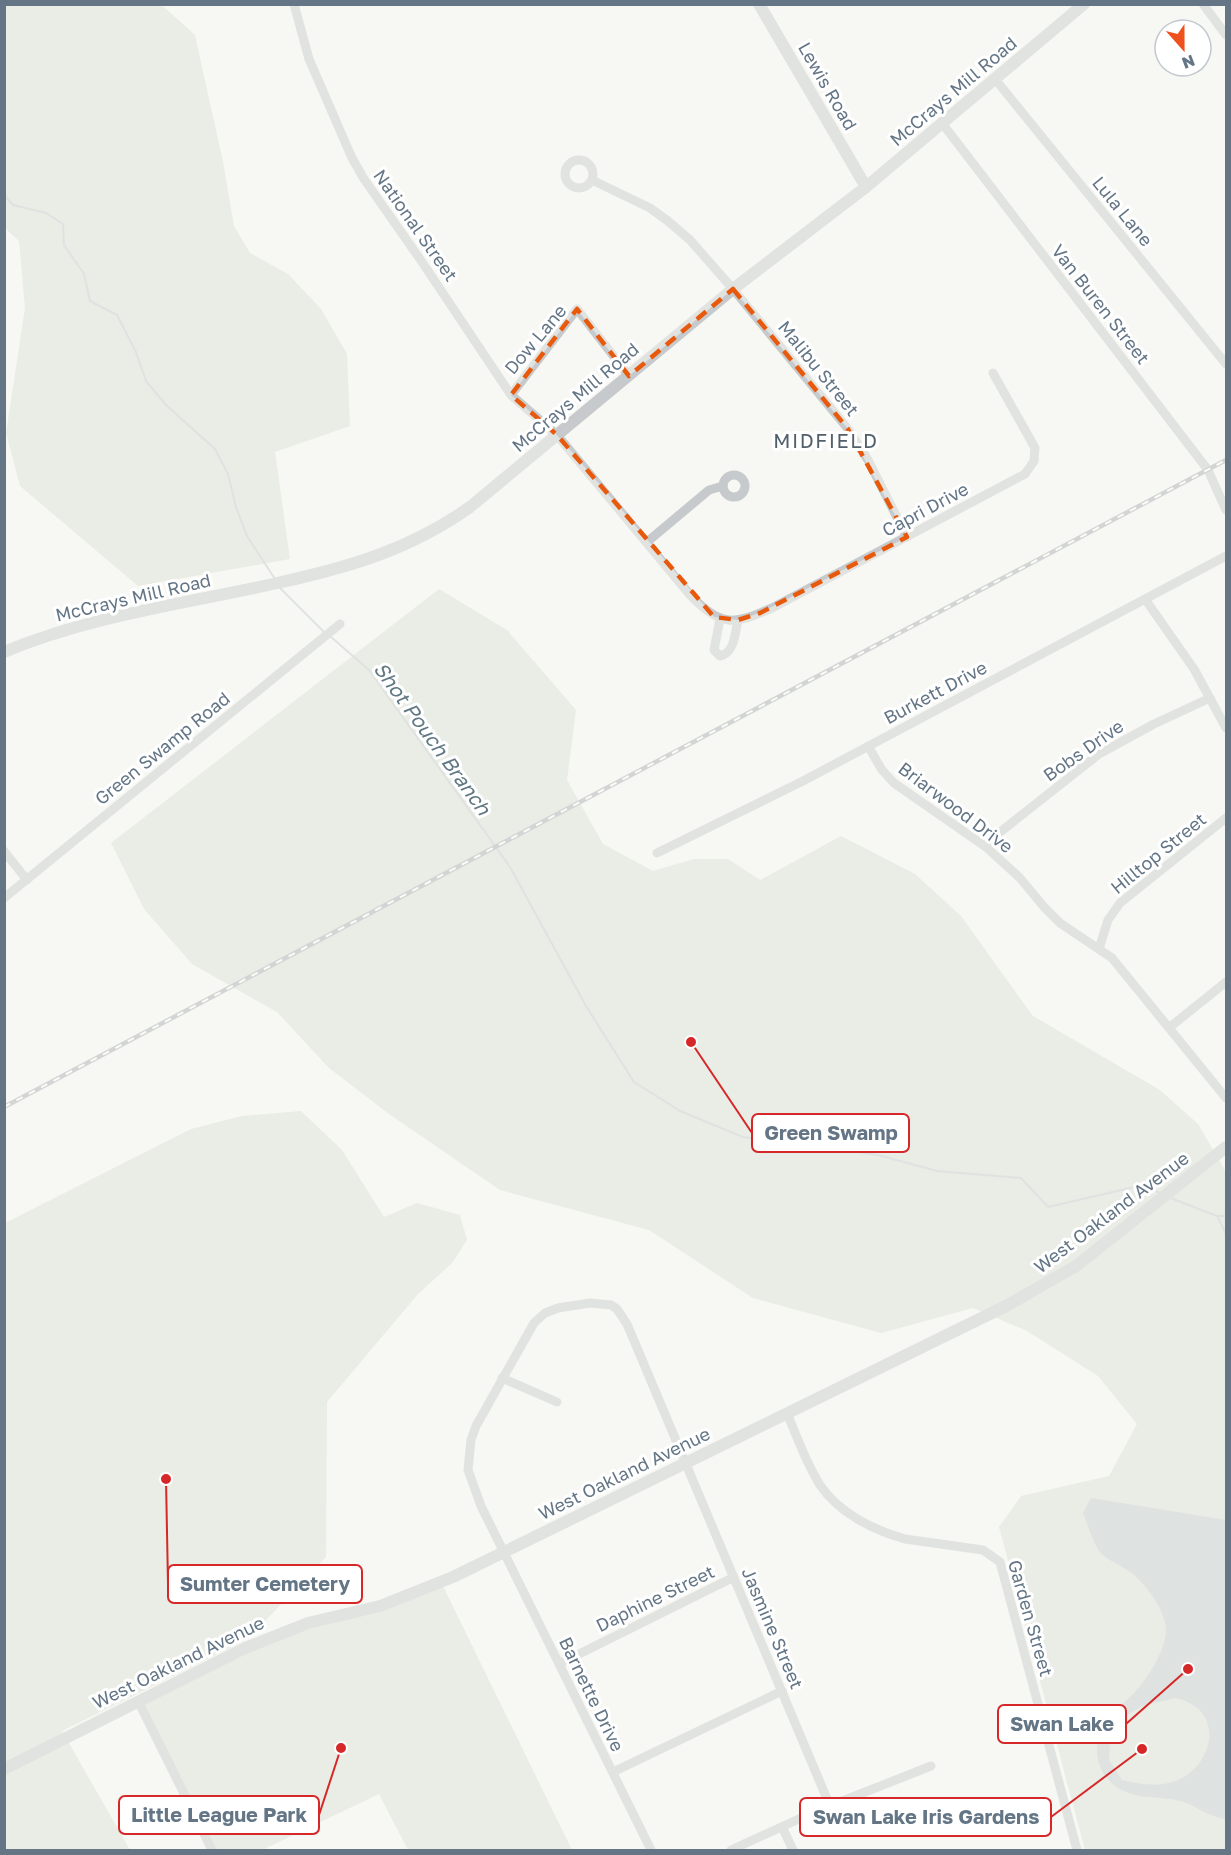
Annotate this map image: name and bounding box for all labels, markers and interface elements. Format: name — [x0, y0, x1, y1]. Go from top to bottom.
north arrow — [1153, 18, 1213, 78]
street label: McCrays Mill Road — [885, 32, 1021, 150]
street label: Lewis Road — [794, 38, 862, 134]
text: N — [1179, 50, 1198, 74]
street label: National Street — [369, 165, 463, 285]
street label: Lula Lane — [1088, 172, 1158, 250]
street label: Van Buren Street — [1047, 240, 1155, 368]
street label: Dow Lane — [499, 300, 571, 378]
street label: Malibu Street — [774, 316, 864, 420]
street label: McCrays Mill Road — [507, 338, 643, 456]
district label: MIDFIELD — [773, 428, 879, 452]
street label: Capri Drive — [878, 477, 972, 541]
street label: McCrays Mill Road — [53, 568, 213, 626]
street label: Burkett Drive — [880, 656, 990, 728]
water label: Shot Pouch Branch — [369, 657, 497, 820]
street label: Green Swamp Road — [90, 687, 234, 809]
street label: Bobs Drive — [1039, 714, 1127, 786]
street label: Briarwood Drive — [894, 757, 1018, 857]
street label: Hilltop Street — [1106, 808, 1210, 898]
callout: Green Swamp — [752, 1114, 909, 1152]
text: Green Swamp — [764, 1120, 898, 1144]
street label: West Oakland Avenue — [1029, 1147, 1193, 1277]
street label: West Oakland Avenue — [535, 1422, 713, 1524]
street label: Garden Street — [1004, 1557, 1058, 1679]
street label: Daphine Street — [592, 1560, 718, 1636]
street label: Jasmine Street — [738, 1564, 808, 1692]
callout: Sumter Cemetery — [168, 1565, 362, 1603]
text: Sumter Cemetery — [180, 1571, 350, 1595]
street label: West Oakland Avenue — [89, 1611, 267, 1713]
street label: Barnette Drive — [555, 1633, 629, 1755]
callout: Swan Lake — [998, 1705, 1126, 1743]
text: Swan Lake — [1010, 1711, 1114, 1735]
callout: Little League Park — [119, 1796, 319, 1834]
callout: Swan Lake Iris Gardens — [800, 1798, 1051, 1836]
text: Little League Park — [131, 1802, 307, 1826]
text: Swan Lake Iris Gardens — [813, 1804, 1039, 1828]

